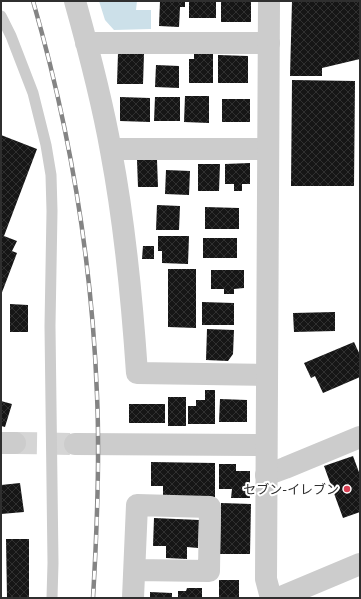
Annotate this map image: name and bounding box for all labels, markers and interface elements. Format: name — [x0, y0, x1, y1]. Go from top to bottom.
place label: セブン-イレブン — [243, 482, 339, 498]
marker: セブン-イレブン — [342, 484, 352, 494]

